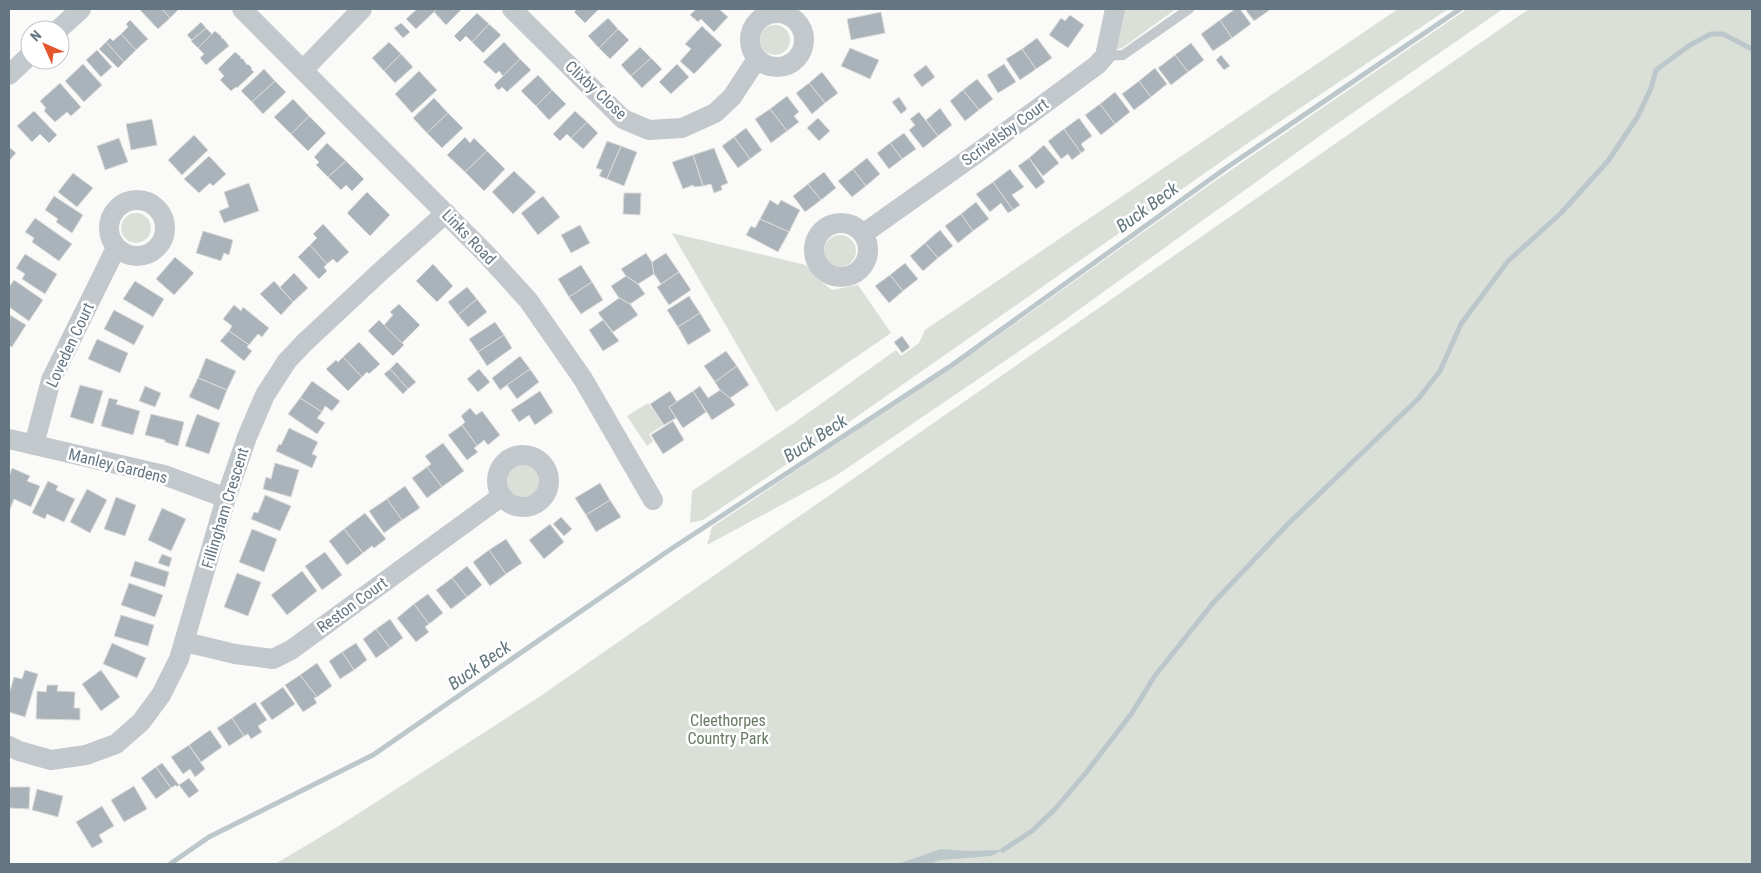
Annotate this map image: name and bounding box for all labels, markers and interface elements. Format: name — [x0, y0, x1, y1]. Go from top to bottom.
north arrow — [20, 20, 70, 70]
text: N — [27, 27, 44, 44]
street label: Clixby Close — [561, 57, 631, 123]
street label: Scrivelsby Court — [958, 94, 1052, 170]
water label: Buck Beck — [1112, 177, 1183, 237]
street label: Links Road — [438, 205, 500, 269]
street label: Loveden Court — [42, 299, 98, 390]
water label: Buck Beck — [779, 409, 852, 466]
street label: Manley Gardens — [67, 445, 169, 487]
street label: Fillingham Crescent — [198, 445, 252, 571]
street label: Reston Court — [313, 573, 391, 637]
water label: Buck Beck — [444, 635, 515, 694]
park label: Cleethorpes Country Park — [687, 711, 769, 748]

